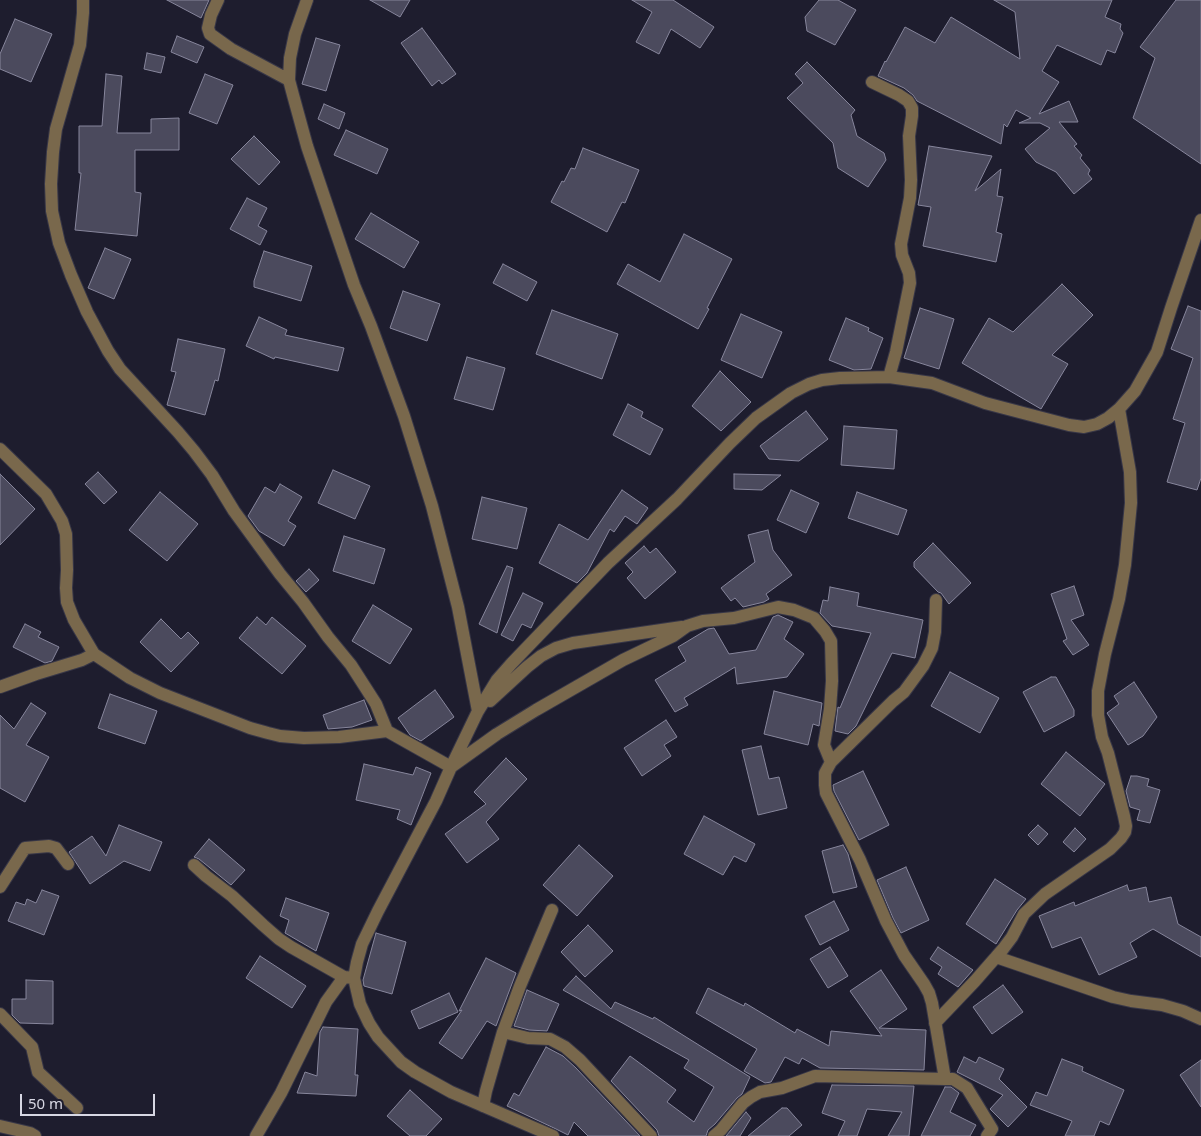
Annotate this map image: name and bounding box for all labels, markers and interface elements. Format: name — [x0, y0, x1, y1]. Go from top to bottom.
scale bar — [22, 1084, 158, 1116]
text: 50 m — [28, 1093, 63, 1113]

